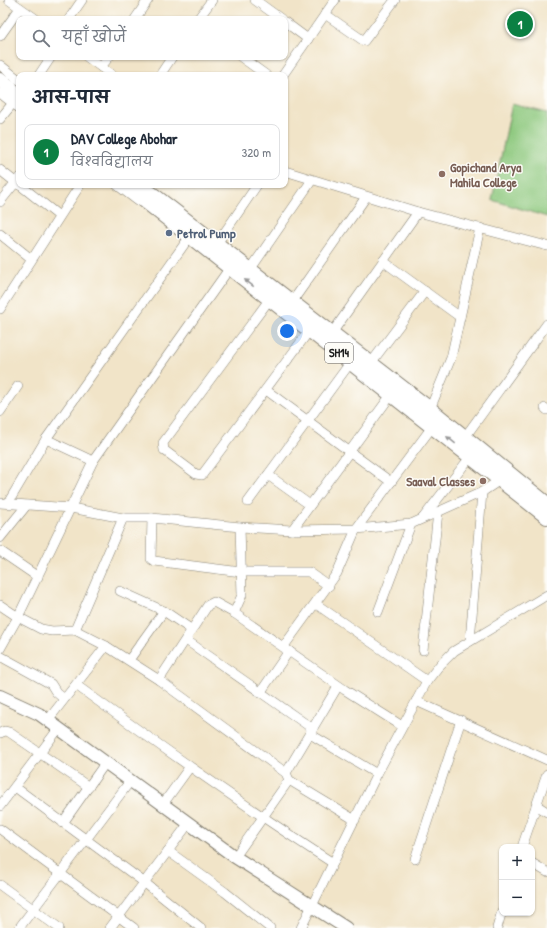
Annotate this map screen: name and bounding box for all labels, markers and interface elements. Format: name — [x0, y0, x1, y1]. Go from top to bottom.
pin: 1 — [507, 9, 533, 39]
search box — [16, 16, 288, 60]
text: यहाँ खोजें — [62, 26, 126, 47]
icon: search — [30, 27, 52, 49]
text: आस-पास — [32, 85, 110, 108]
text: DAV College Abohar — [71, 128, 178, 149]
text: 1 — [44, 143, 48, 161]
text: 320 m — [241, 143, 271, 161]
text: विश्वविद्यालय — [71, 152, 153, 170]
place label: Gopichand Arya Mahila College — [450, 158, 522, 192]
marker: Gopichand Arya Mahila College — [437, 169, 447, 179]
place label: Petrol Pump — [177, 224, 236, 243]
marker: Petrol Pump — [164, 228, 174, 238]
one-way arrow — [243, 279, 254, 287]
your location — [277, 321, 297, 341]
road number: SH14 — [325, 343, 353, 363]
one-way arrow — [445, 436, 456, 445]
place label: Saaval Classes — [406, 472, 475, 490]
marker: Saaval Classes — [478, 476, 488, 486]
map controls — [499, 844, 535, 916]
button: + — [499, 844, 535, 880]
button: − — [499, 880, 535, 916]

